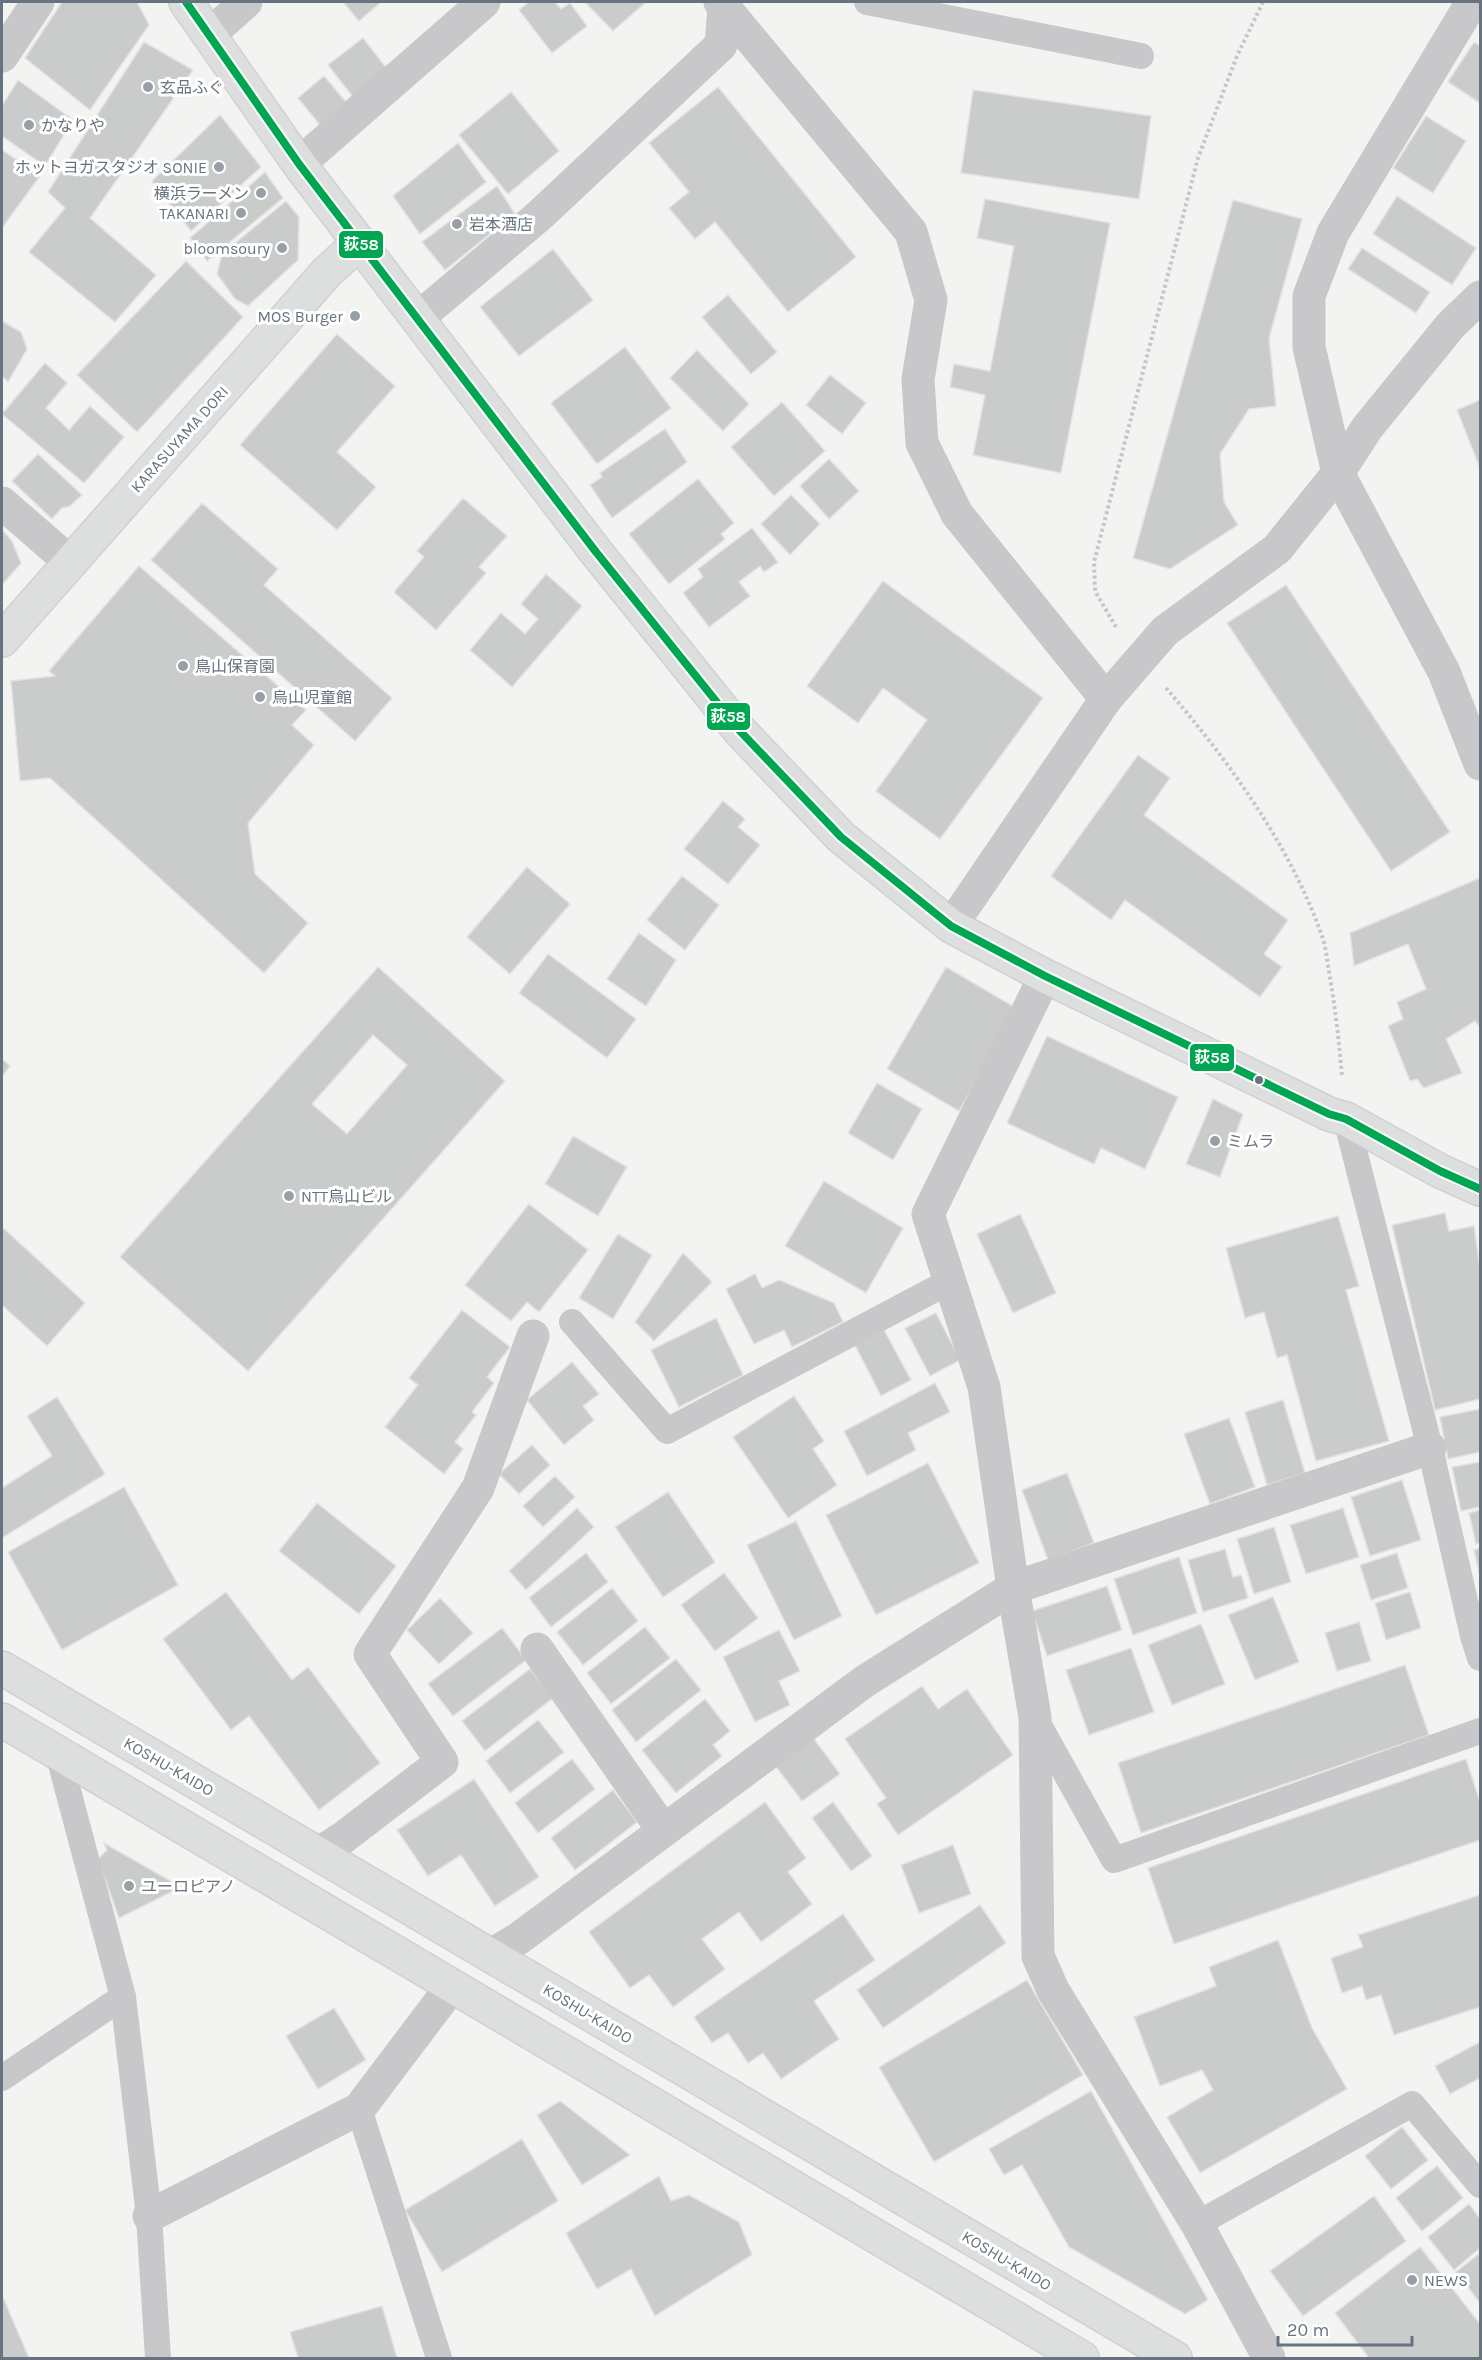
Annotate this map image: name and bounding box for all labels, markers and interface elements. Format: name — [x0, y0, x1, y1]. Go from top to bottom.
place label: 玄品ふぐ — [160, 78, 224, 97]
marker: 玄品ふぐ — [141, 80, 155, 94]
place label: かなりや — [41, 116, 105, 135]
marker: かなりや — [22, 118, 36, 132]
place label: ホットヨガスタジオ SONIE — [15, 158, 207, 177]
marker: ホットヨガスタジオ SONIE — [212, 160, 226, 174]
place label: 横浜ラーメン — [154, 184, 249, 203]
marker: 横浜ラーメン — [254, 186, 268, 200]
place label: TAKANARI — [159, 204, 229, 223]
marker: TAKANARI — [234, 206, 248, 220]
place label: 岩本酒店 — [469, 215, 533, 234]
marker: 岩本酒店 — [450, 217, 464, 231]
line badge: 荻58 — [338, 230, 384, 259]
text: 荻58 — [343, 235, 379, 254]
place label: bloomsoury — [184, 239, 271, 258]
marker: bloomsoury — [275, 241, 289, 255]
place label: MOS Burger — [257, 307, 343, 326]
marker: MOS Burger — [348, 309, 362, 323]
street label: KARASUYAMA DORI — [127, 382, 232, 496]
place label: 鳥山保育園 — [195, 657, 275, 676]
marker: 鳥山保育園 — [176, 659, 190, 673]
place label: 烏山児童館 — [272, 688, 352, 707]
marker: 烏山児童館 — [253, 690, 267, 704]
line badge: 荻58 — [706, 702, 751, 731]
text: 荻58 — [710, 707, 746, 726]
line badge: 荻58 — [1189, 1043, 1235, 1072]
text: 荻58 — [1194, 1048, 1230, 1067]
unlabelled marker — [1253, 1074, 1265, 1086]
place label: ミムラ — [1227, 1132, 1274, 1151]
marker: ミムラ — [1208, 1134, 1222, 1148]
place label: NTT烏山ビル — [301, 1187, 392, 1206]
marker: NTT烏山ビル — [282, 1189, 296, 1203]
street label: KOSHU-KAIDO — [120, 1733, 217, 1800]
place label: ユーロピアノ — [141, 1877, 236, 1896]
marker: ユーロピアノ — [122, 1879, 136, 1893]
street label: KOSHU-KAIDO — [540, 1979, 636, 2048]
street label: KOSHU-KAIDO — [959, 2226, 1055, 2295]
place label: NEWS — [1424, 2271, 1468, 2290]
marker: NEWS — [1405, 2273, 1419, 2287]
scale bar — [1278, 2309, 1412, 2347]
text: 20 m — [1287, 2319, 1329, 2341]

